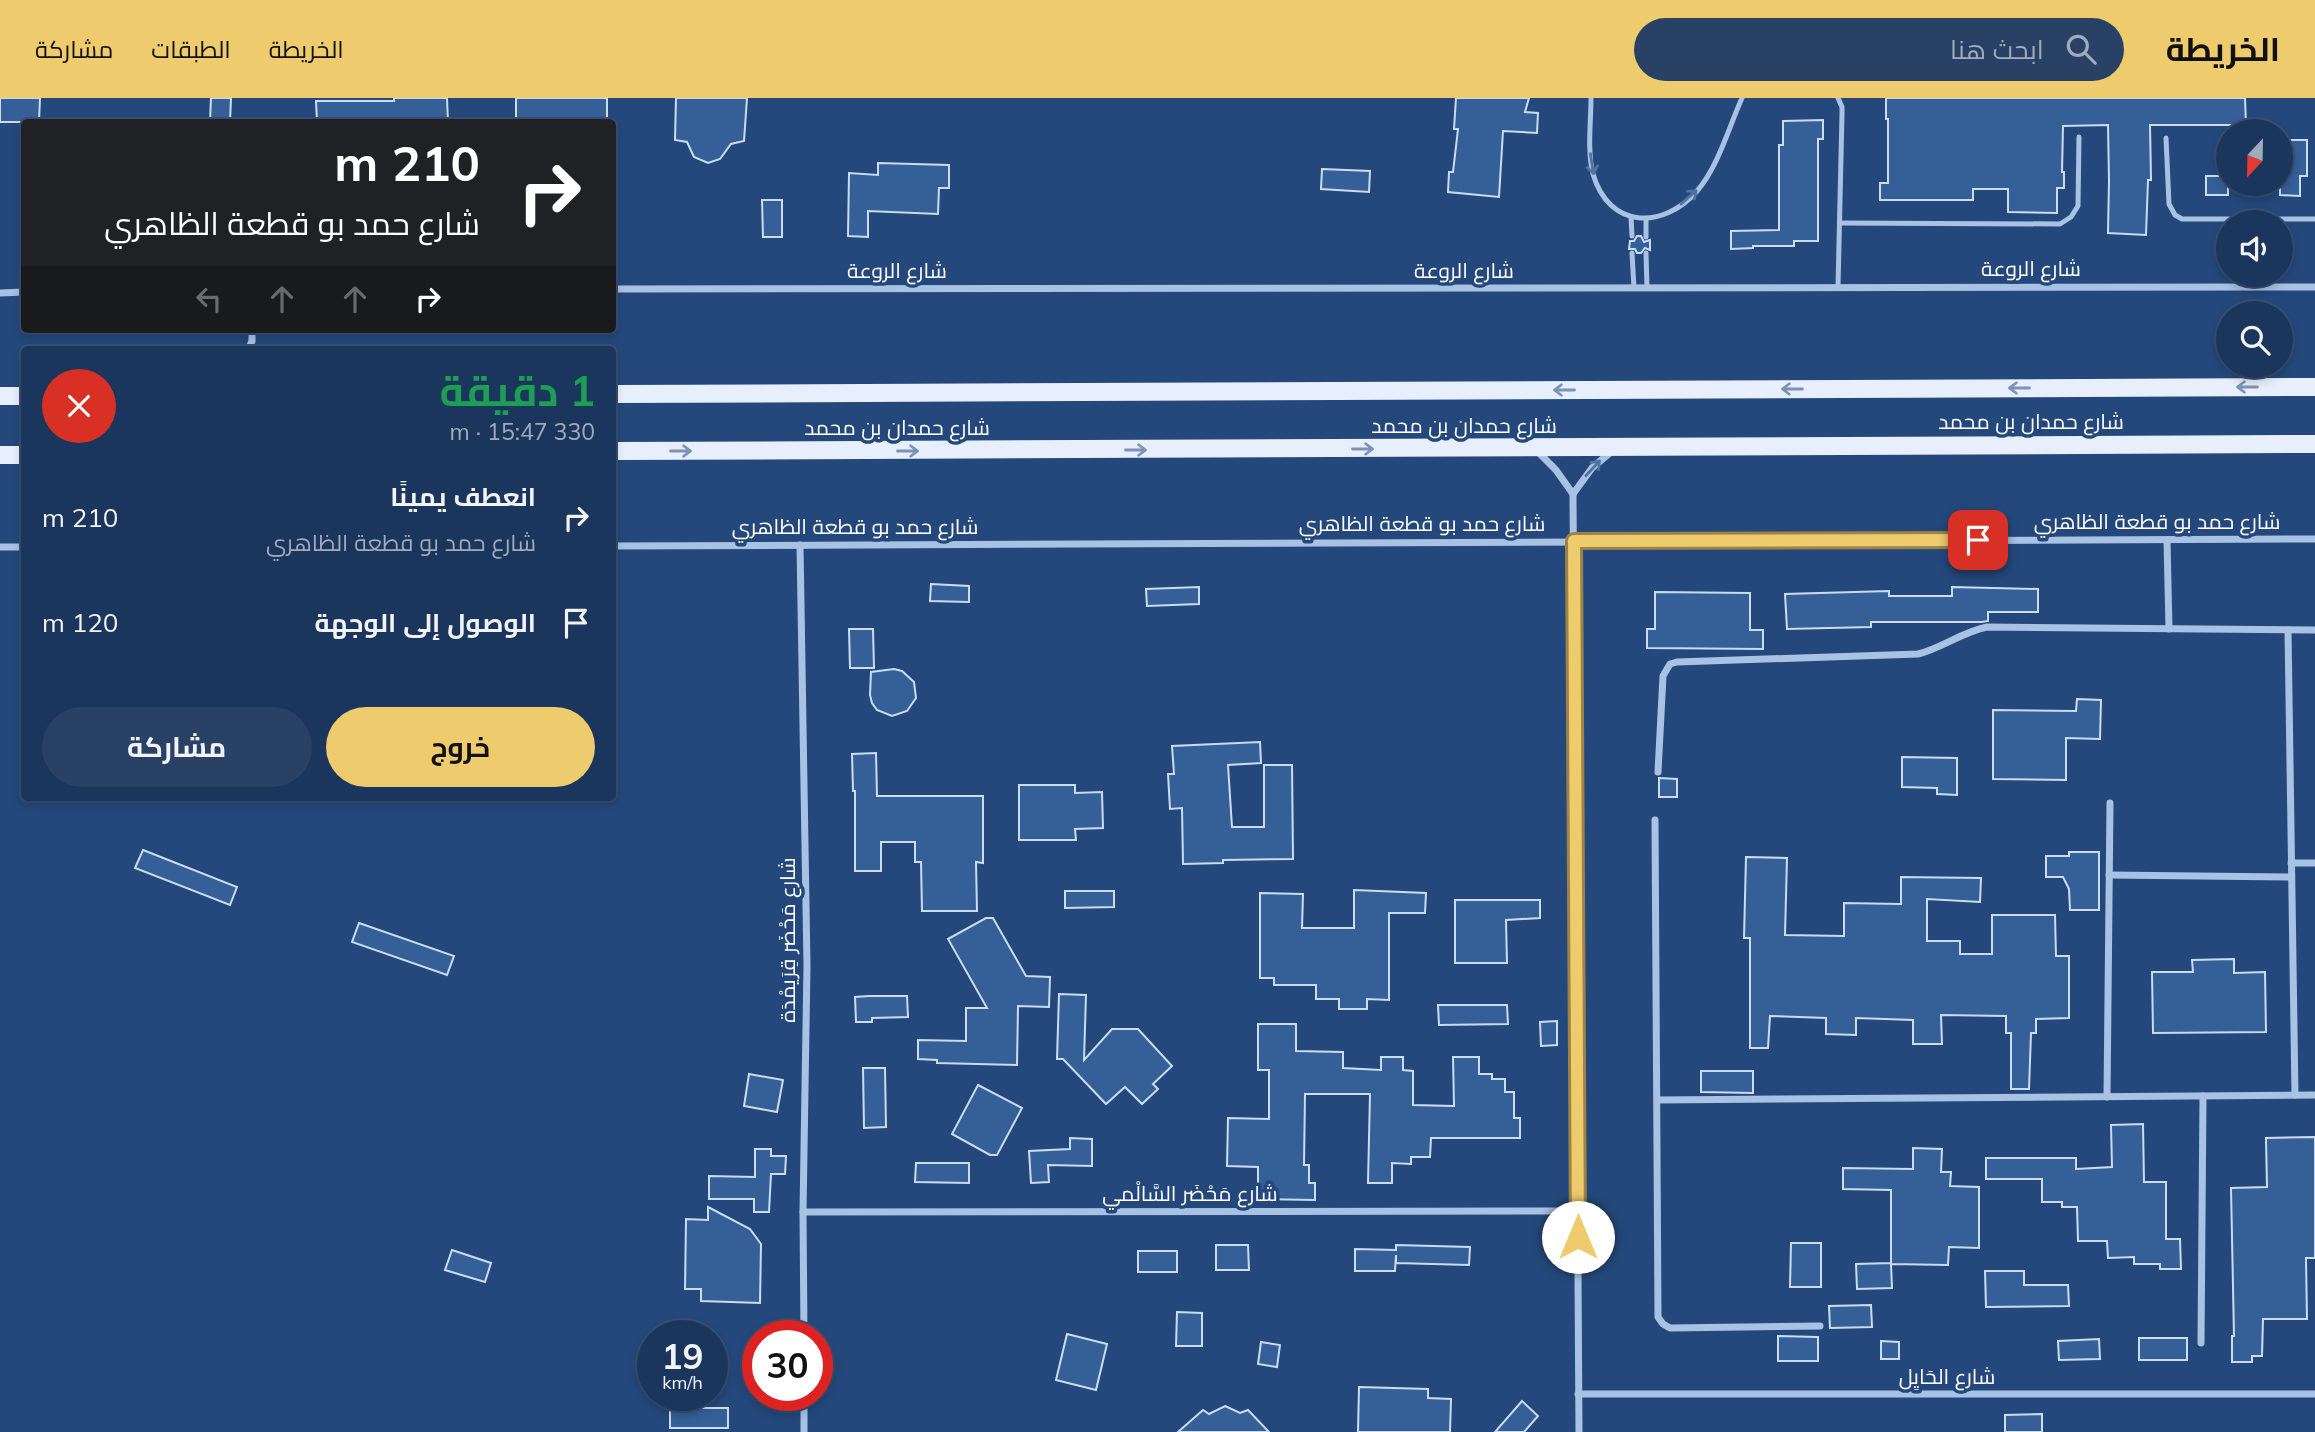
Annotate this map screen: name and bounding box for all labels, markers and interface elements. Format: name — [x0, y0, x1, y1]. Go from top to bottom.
search box — [1634, 18, 2124, 81]
text: الخريطة — [2166, 28, 2280, 69]
icon: search — [2062, 30, 2100, 68]
text: ابحث هنا — [1950, 33, 2044, 66]
text: مشاركة — [35, 34, 113, 64]
text: الطبقات — [151, 34, 231, 64]
text: الخريطة — [269, 34, 344, 64]
north arrow — [2216, 119, 2292, 196]
map controls — [2216, 119, 2293, 378]
text: 210 m — [334, 132, 480, 193]
icon: right — [504, 147, 595, 238]
one-way arrow — [1586, 152, 1599, 175]
one-way arrow — [1680, 189, 1698, 205]
text: شارع حمد بو قطعة الظاهري — [104, 203, 480, 243]
button: sound — [2216, 210, 2293, 287]
street label: شارع الروعة — [1981, 255, 2081, 283]
street label: شارع الروعة — [847, 257, 947, 285]
street label: شارع الروعة — [1414, 257, 1514, 285]
icon: left — [190, 280, 228, 318]
icon: ahead — [263, 280, 301, 318]
icon: ahead — [336, 280, 374, 318]
icon: right — [409, 280, 447, 318]
button: search — [2216, 301, 2293, 378]
text: 1 دقيقة — [440, 364, 595, 417]
button: close — [42, 369, 116, 443]
one-way arrow — [2236, 380, 2259, 394]
one-way arrow — [2008, 381, 2031, 395]
one-way arrow — [1781, 382, 1804, 396]
one-way arrow — [1553, 383, 1576, 397]
street label: شارع حمدان بن محمد — [1938, 408, 2124, 436]
street label: شارع حمدان بن محمد — [1371, 412, 1557, 440]
street label: شارع حمدان بن محمد — [804, 414, 990, 442]
text: 330 m · 15:47 — [450, 417, 595, 446]
one-way arrow — [1351, 442, 1374, 456]
one-way arrow — [1124, 443, 1147, 457]
one-way arrow — [669, 444, 692, 458]
one-way arrow — [896, 444, 919, 458]
one-way arrow — [1584, 460, 1601, 477]
text: انعطف يمينًا — [390, 480, 536, 513]
icon: right — [557, 499, 595, 537]
text: 210 m — [42, 501, 118, 534]
street label: شارع حمد بو قطعة الظاهري — [2034, 508, 2280, 538]
street label: شارع حمد بو قطعة الظاهري — [1299, 510, 1545, 540]
pin — [1948, 510, 2008, 570]
street label: شارع حمد بو قطعة الظاهري — [732, 513, 978, 543]
icon: arrive — [1959, 521, 1997, 559]
text: شارع حمد بو قطعة الظاهري — [266, 528, 536, 557]
icon: arrive — [557, 604, 595, 642]
text: 120 m — [42, 606, 118, 639]
text: الوصول إلى الوجهة — [315, 606, 536, 639]
button: مشاركة — [42, 707, 312, 787]
button: خروج — [326, 707, 595, 787]
street label: شارع مَحْضَر قِرَيمْدَة — [774, 857, 802, 1023]
street label: شارع مَحْضَر السَّالْمي — [1102, 1180, 1278, 1210]
position arrow — [1541, 1200, 1615, 1274]
speed limit sign: 30 — [742, 1320, 833, 1411]
text: 19 — [661, 1334, 704, 1378]
street label: شارع الحَايِل — [1899, 1363, 1995, 1391]
text: km/h — [662, 1371, 703, 1394]

